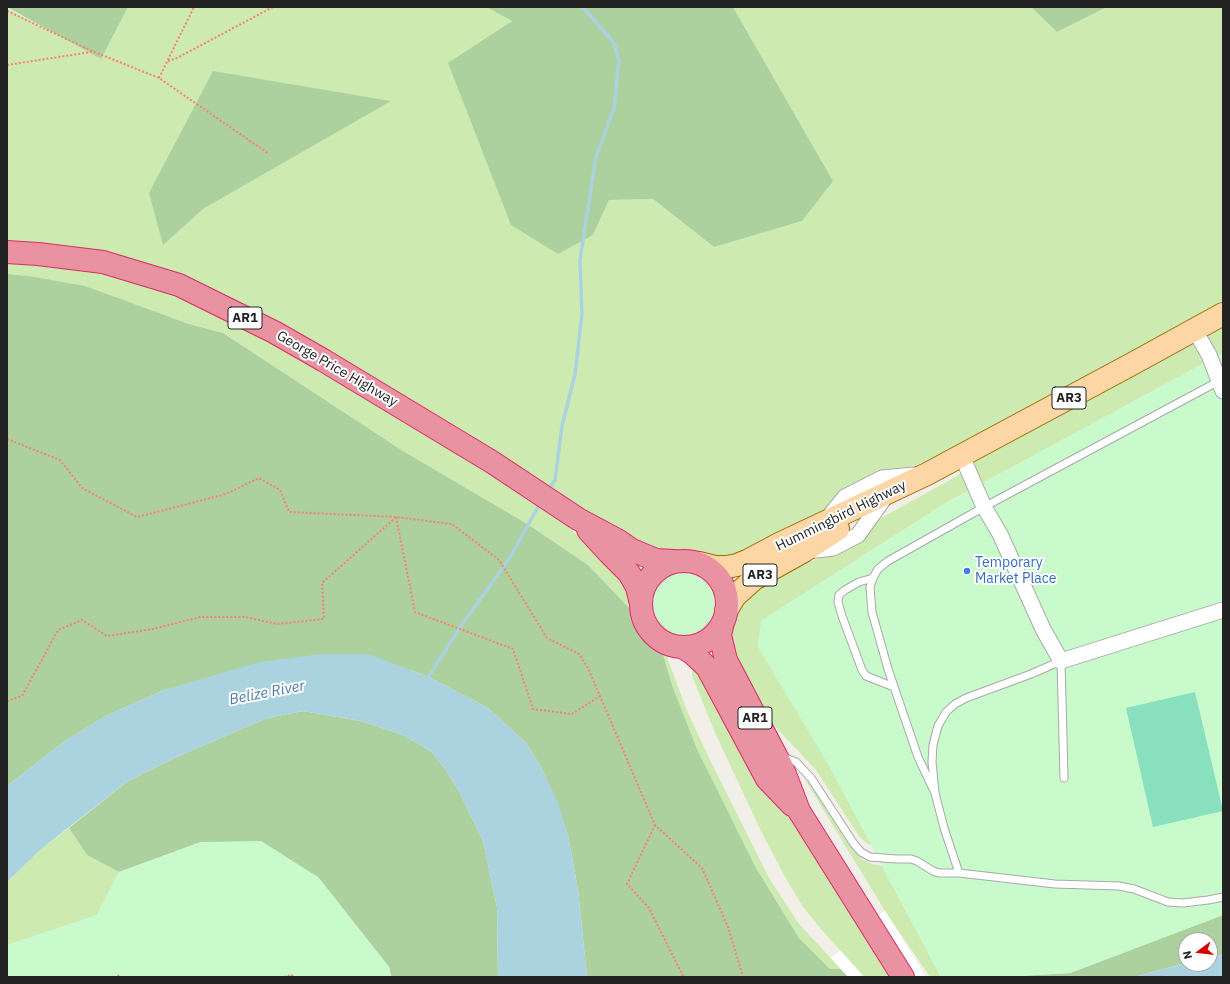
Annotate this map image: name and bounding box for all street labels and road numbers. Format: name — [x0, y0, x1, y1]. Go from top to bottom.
road number: AR1 — [228, 307, 262, 329]
street label: George Price Highway — [273, 327, 401, 411]
road number: AR3 — [1052, 387, 1086, 409]
street label: Hummingbird Highway — [773, 477, 909, 555]
road number: AR3 — [743, 564, 777, 586]
road number: AR1 — [738, 707, 772, 729]

